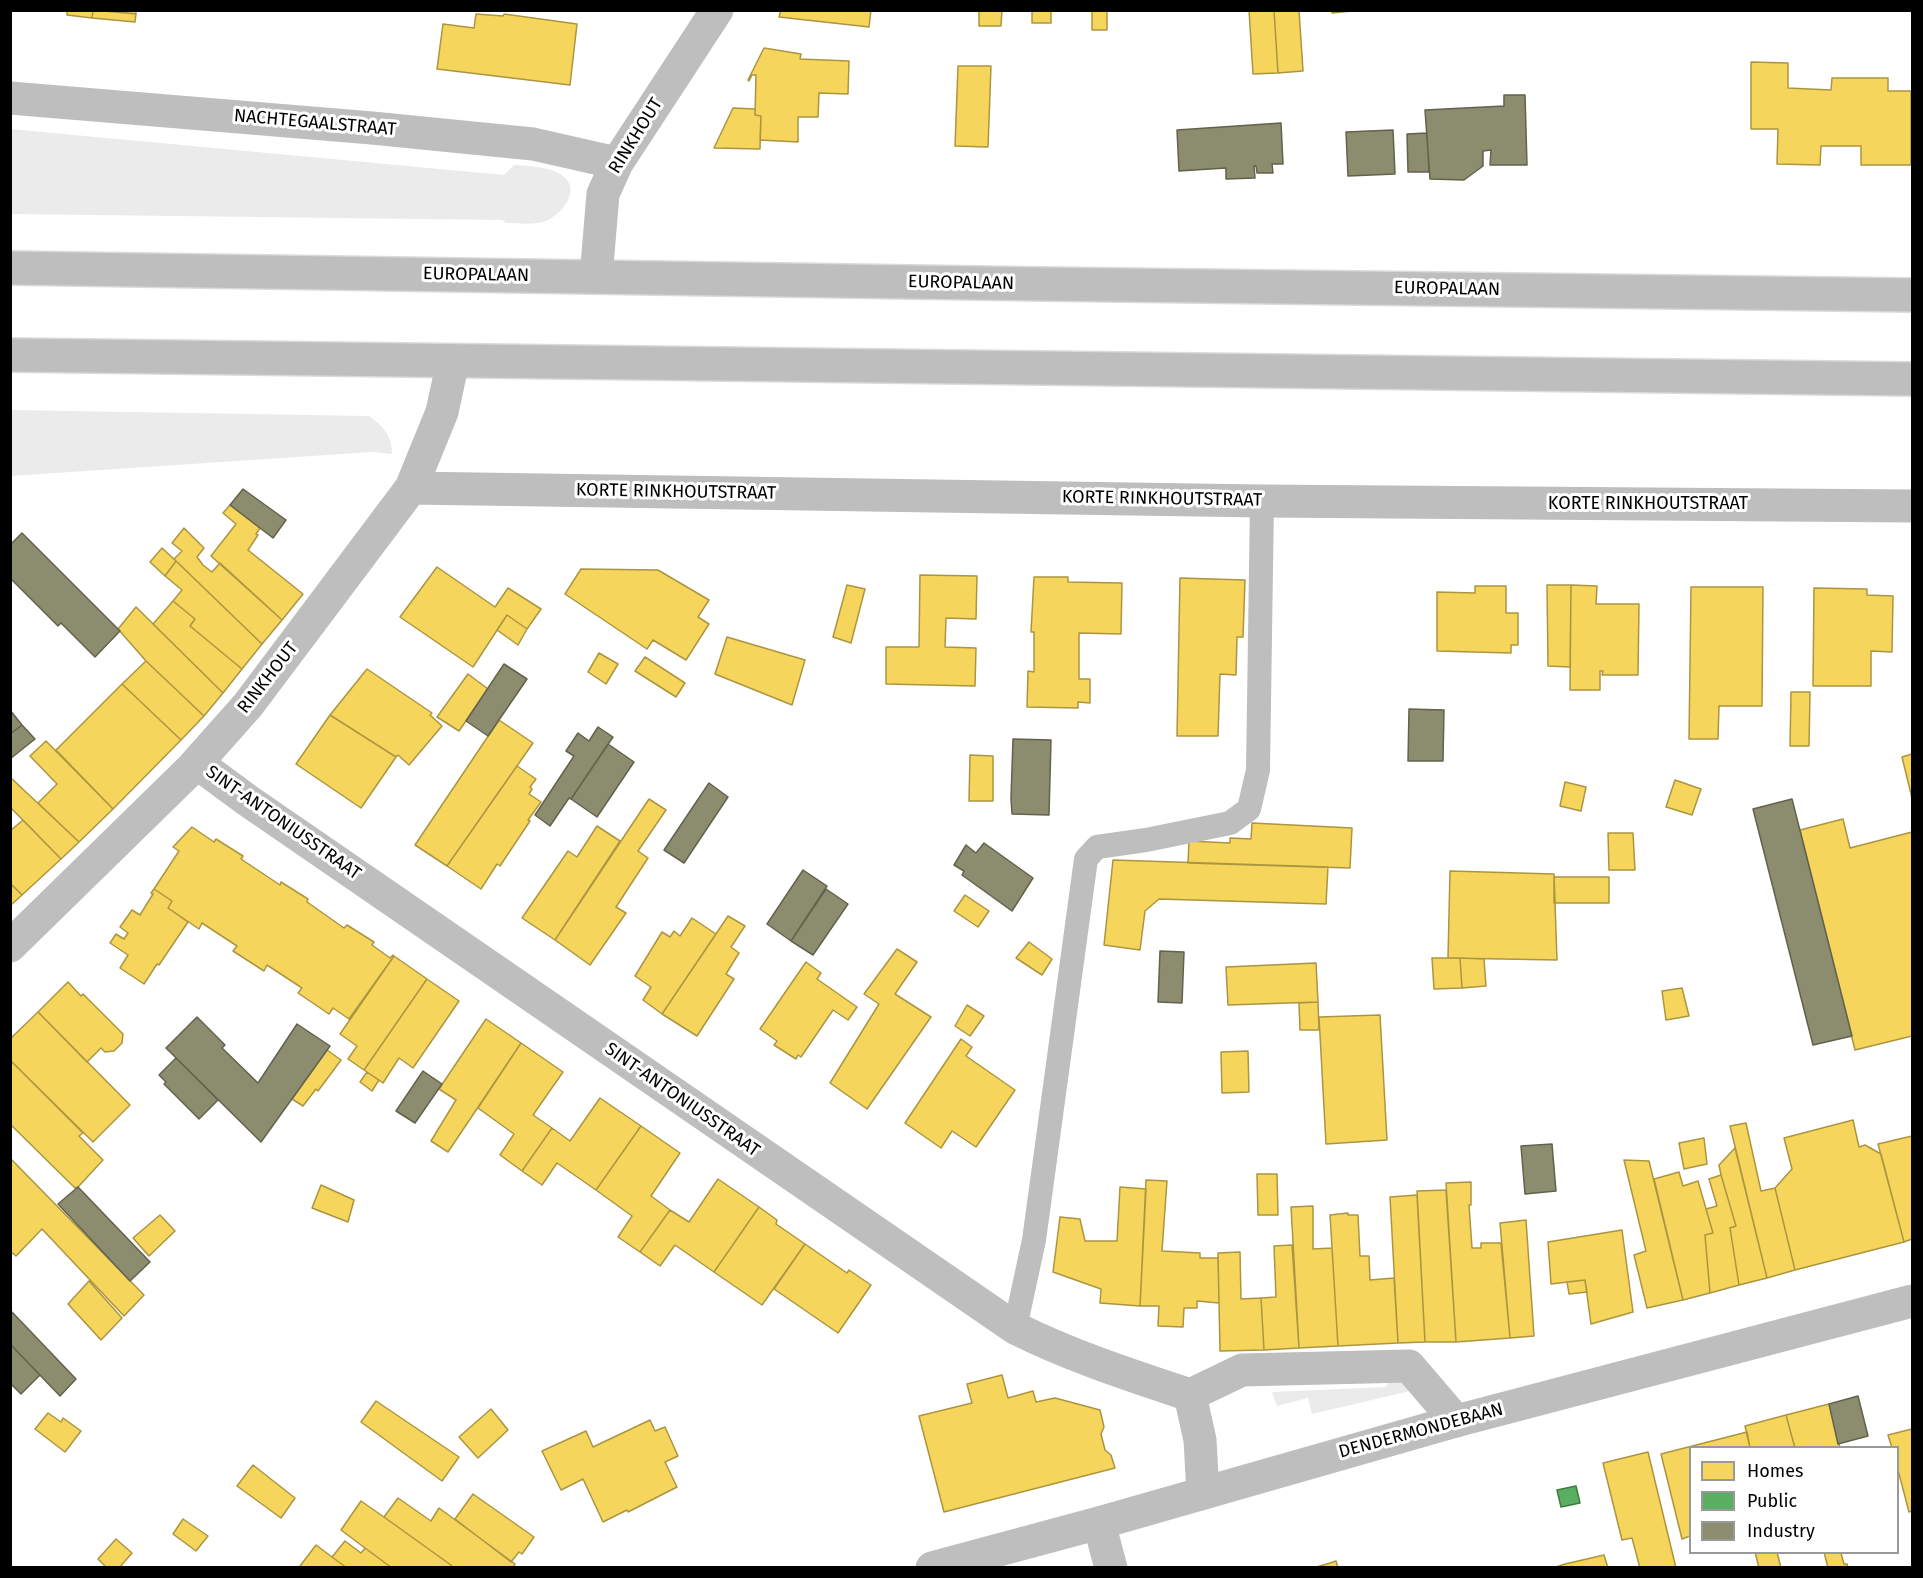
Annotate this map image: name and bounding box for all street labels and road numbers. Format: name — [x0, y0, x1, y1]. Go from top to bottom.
street label: RINKHOUT — [604, 94, 668, 178]
street label: NACHTEGAALSTRAAT — [233, 105, 397, 141]
street label: EUROPALAAN — [423, 263, 529, 287]
street label: EUROPALAAN — [908, 271, 1014, 295]
street label: EUROPALAAN — [1394, 277, 1500, 301]
street label: KORTE RINKHOUTSTRAAT — [576, 479, 776, 505]
street label: KORTE RINKHOUTSTRAAT — [1062, 486, 1262, 512]
street label: KORTE RINKHOUTSTRAAT — [1548, 493, 1748, 515]
street label: RINKHOUT — [233, 638, 303, 718]
street label: SINT-ANTONIUSSTRAAT — [201, 761, 365, 885]
street label: SINT-ANTONIUSSTRAAT — [600, 1038, 764, 1162]
street label: DENDERMONDEBAAN — [1336, 1399, 1506, 1463]

